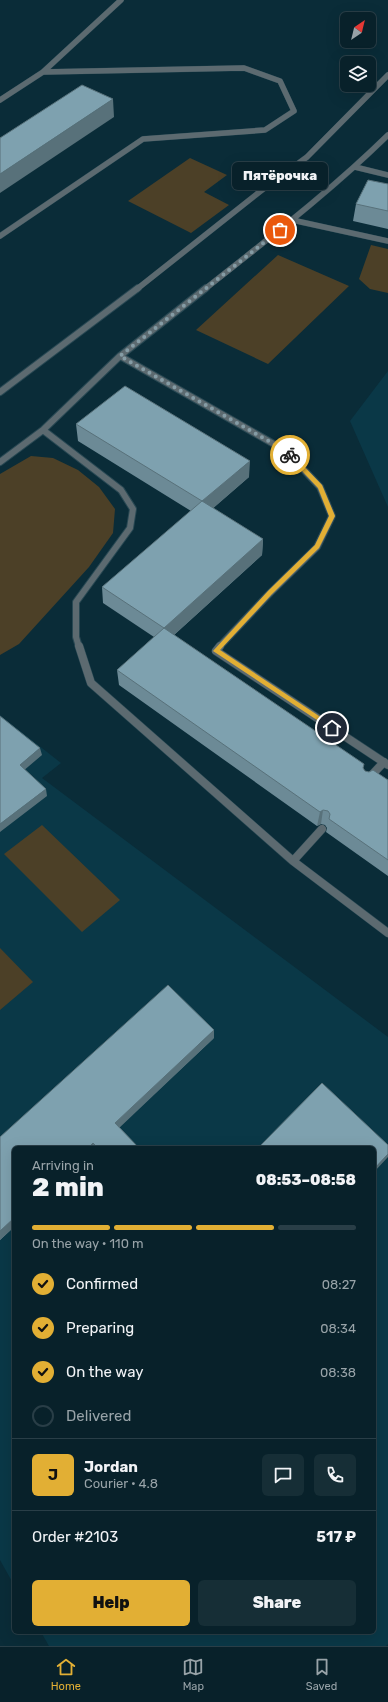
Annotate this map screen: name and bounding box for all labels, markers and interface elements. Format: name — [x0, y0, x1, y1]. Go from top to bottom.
north arrow — [340, 12, 376, 48]
map controls — [340, 12, 376, 92]
button: layers — [340, 56, 376, 92]
callout: Пятёрочка — [232, 162, 328, 190]
text: Пятёрочка — [243, 168, 317, 183]
pin — [263, 213, 297, 247]
icon: bag — [269, 219, 291, 241]
courier — [270, 435, 310, 475]
icon: bike — [279, 444, 301, 466]
pin — [315, 711, 349, 745]
icon: home — [321, 717, 343, 739]
text: Arriving in — [32, 1158, 94, 1173]
text: 08:53–08:58 — [256, 1171, 356, 1189]
text: 2 min — [32, 1172, 104, 1203]
text: On the way · 110 m — [32, 1236, 144, 1251]
icon: check — [32, 1273, 54, 1295]
text: Confirmed — [66, 1275, 138, 1293]
text: 08:27 — [322, 1277, 356, 1292]
icon: check — [32, 1317, 54, 1339]
text: Preparing — [66, 1319, 134, 1337]
text: 08:34 — [320, 1321, 356, 1336]
icon: check — [32, 1361, 54, 1383]
text: On the way — [66, 1363, 144, 1381]
text: 08:38 — [320, 1365, 356, 1380]
text: Delivered — [66, 1407, 131, 1425]
button: chat — [262, 1454, 304, 1496]
button: phone — [314, 1454, 356, 1496]
text: Jordan — [84, 1458, 138, 1476]
text: J — [48, 1466, 58, 1484]
text: Courier · 4.8 — [84, 1476, 158, 1491]
text: Order #2103 — [32, 1528, 118, 1546]
text: 517 ₽ — [316, 1528, 356, 1546]
button: Help — [32, 1580, 190, 1626]
button: Share — [198, 1580, 356, 1626]
tab: Home — [51, 1656, 81, 1693]
tab: Map — [182, 1656, 204, 1693]
tab: Saved — [306, 1656, 337, 1693]

